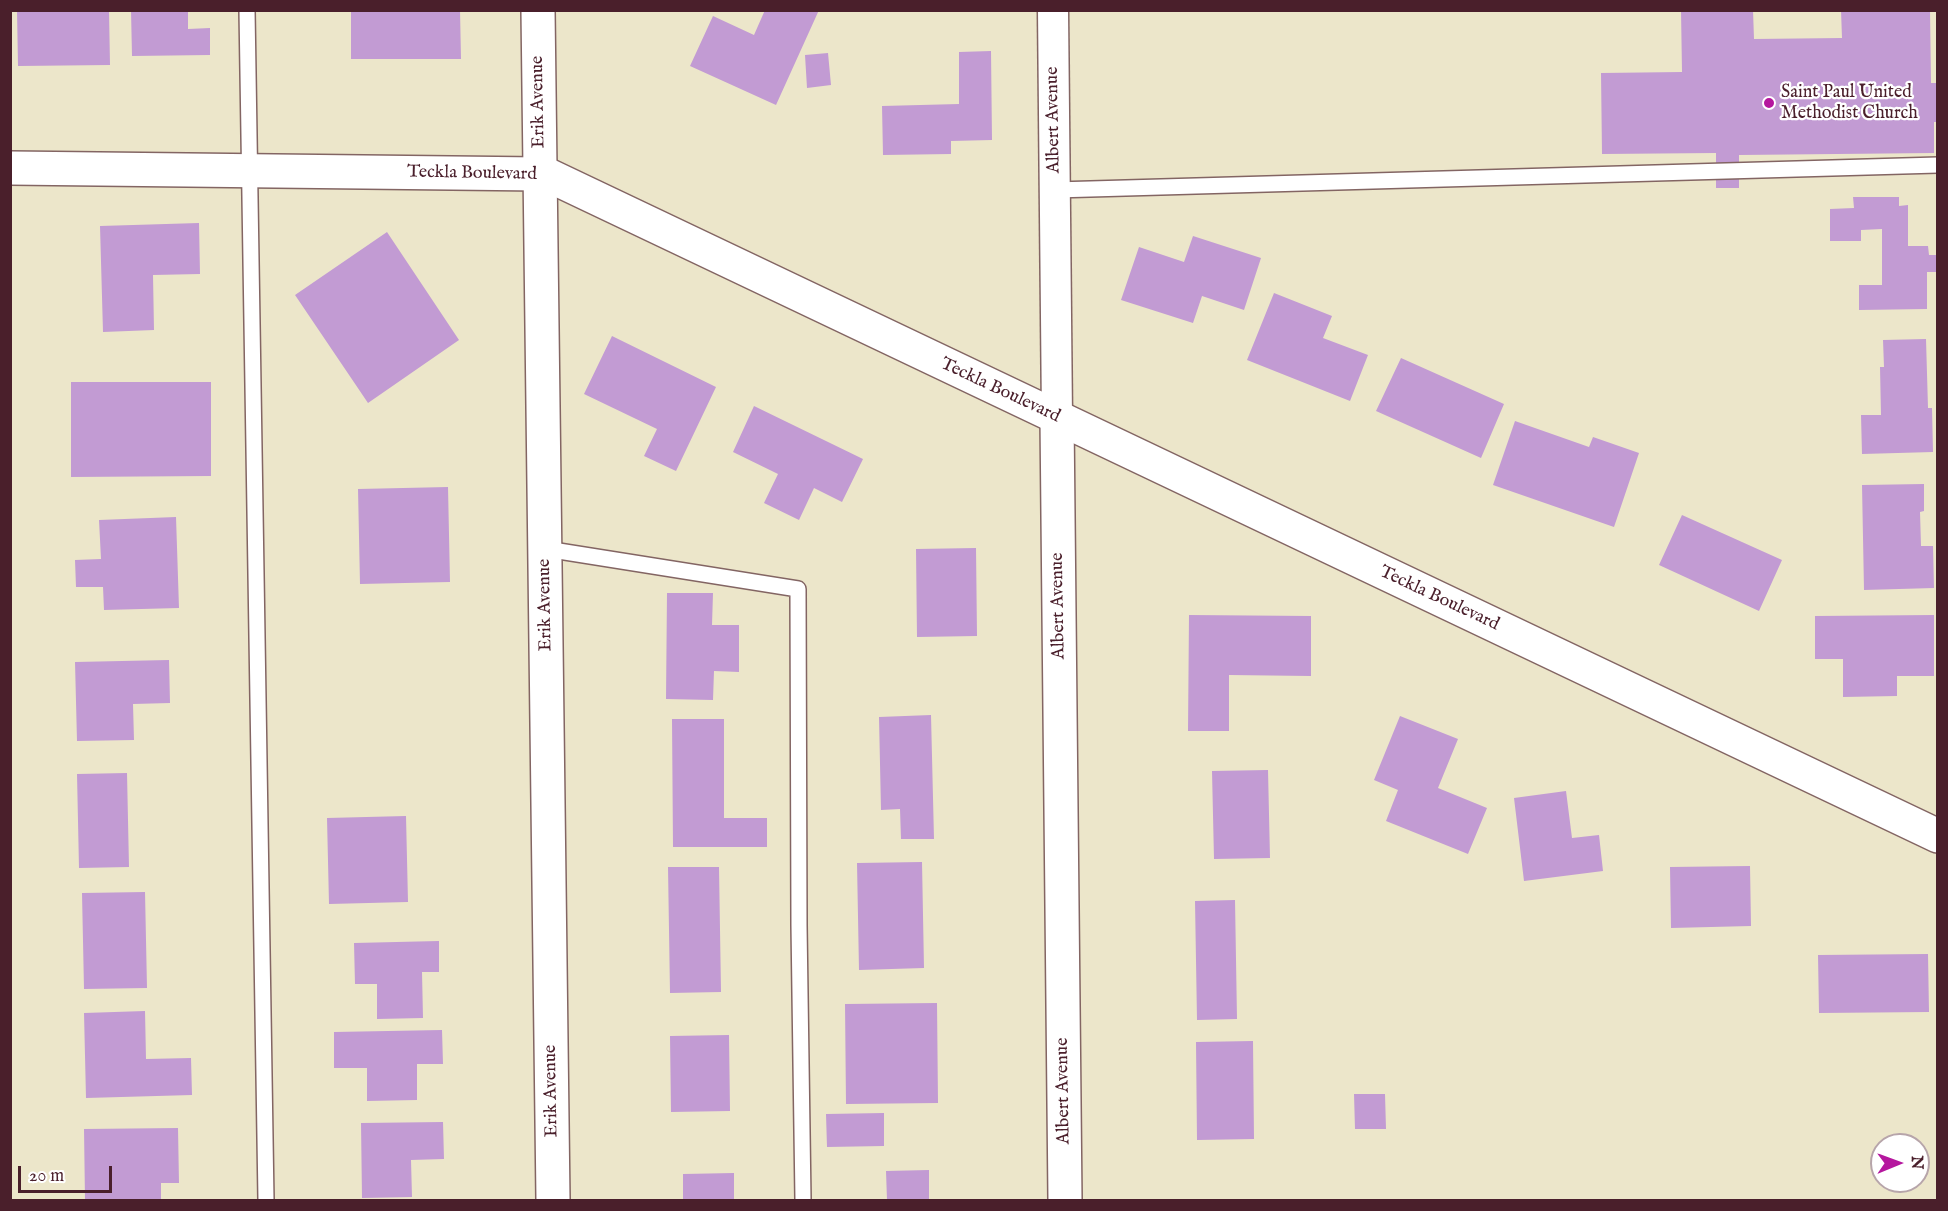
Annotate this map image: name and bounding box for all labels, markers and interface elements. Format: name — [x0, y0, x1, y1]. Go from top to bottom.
street label: Erik Avenue — [527, 56, 551, 148]
street label: Albert Avenue — [1042, 66, 1066, 174]
place label: Saint Paul United Methodist Church — [1781, 82, 1918, 124]
marker: Saint Paul United Methodist Church — [1762, 96, 1776, 110]
street label: Teckla Boulevard — [407, 162, 537, 186]
street label: Teckla Boulevard — [937, 354, 1063, 428]
street label: Albert Avenue — [1047, 552, 1071, 660]
street label: Erik Avenue — [534, 559, 558, 651]
street label: Teckla Boulevard — [1376, 562, 1502, 636]
street label: Albert Avenue — [1052, 1037, 1076, 1145]
street label: Erik Avenue — [540, 1045, 564, 1137]
north arrow — [1870, 1133, 1930, 1193]
scale bar — [21, 1154, 116, 1192]
text: N — [1906, 1156, 1926, 1170]
text: 20 m — [29, 1165, 64, 1188]

